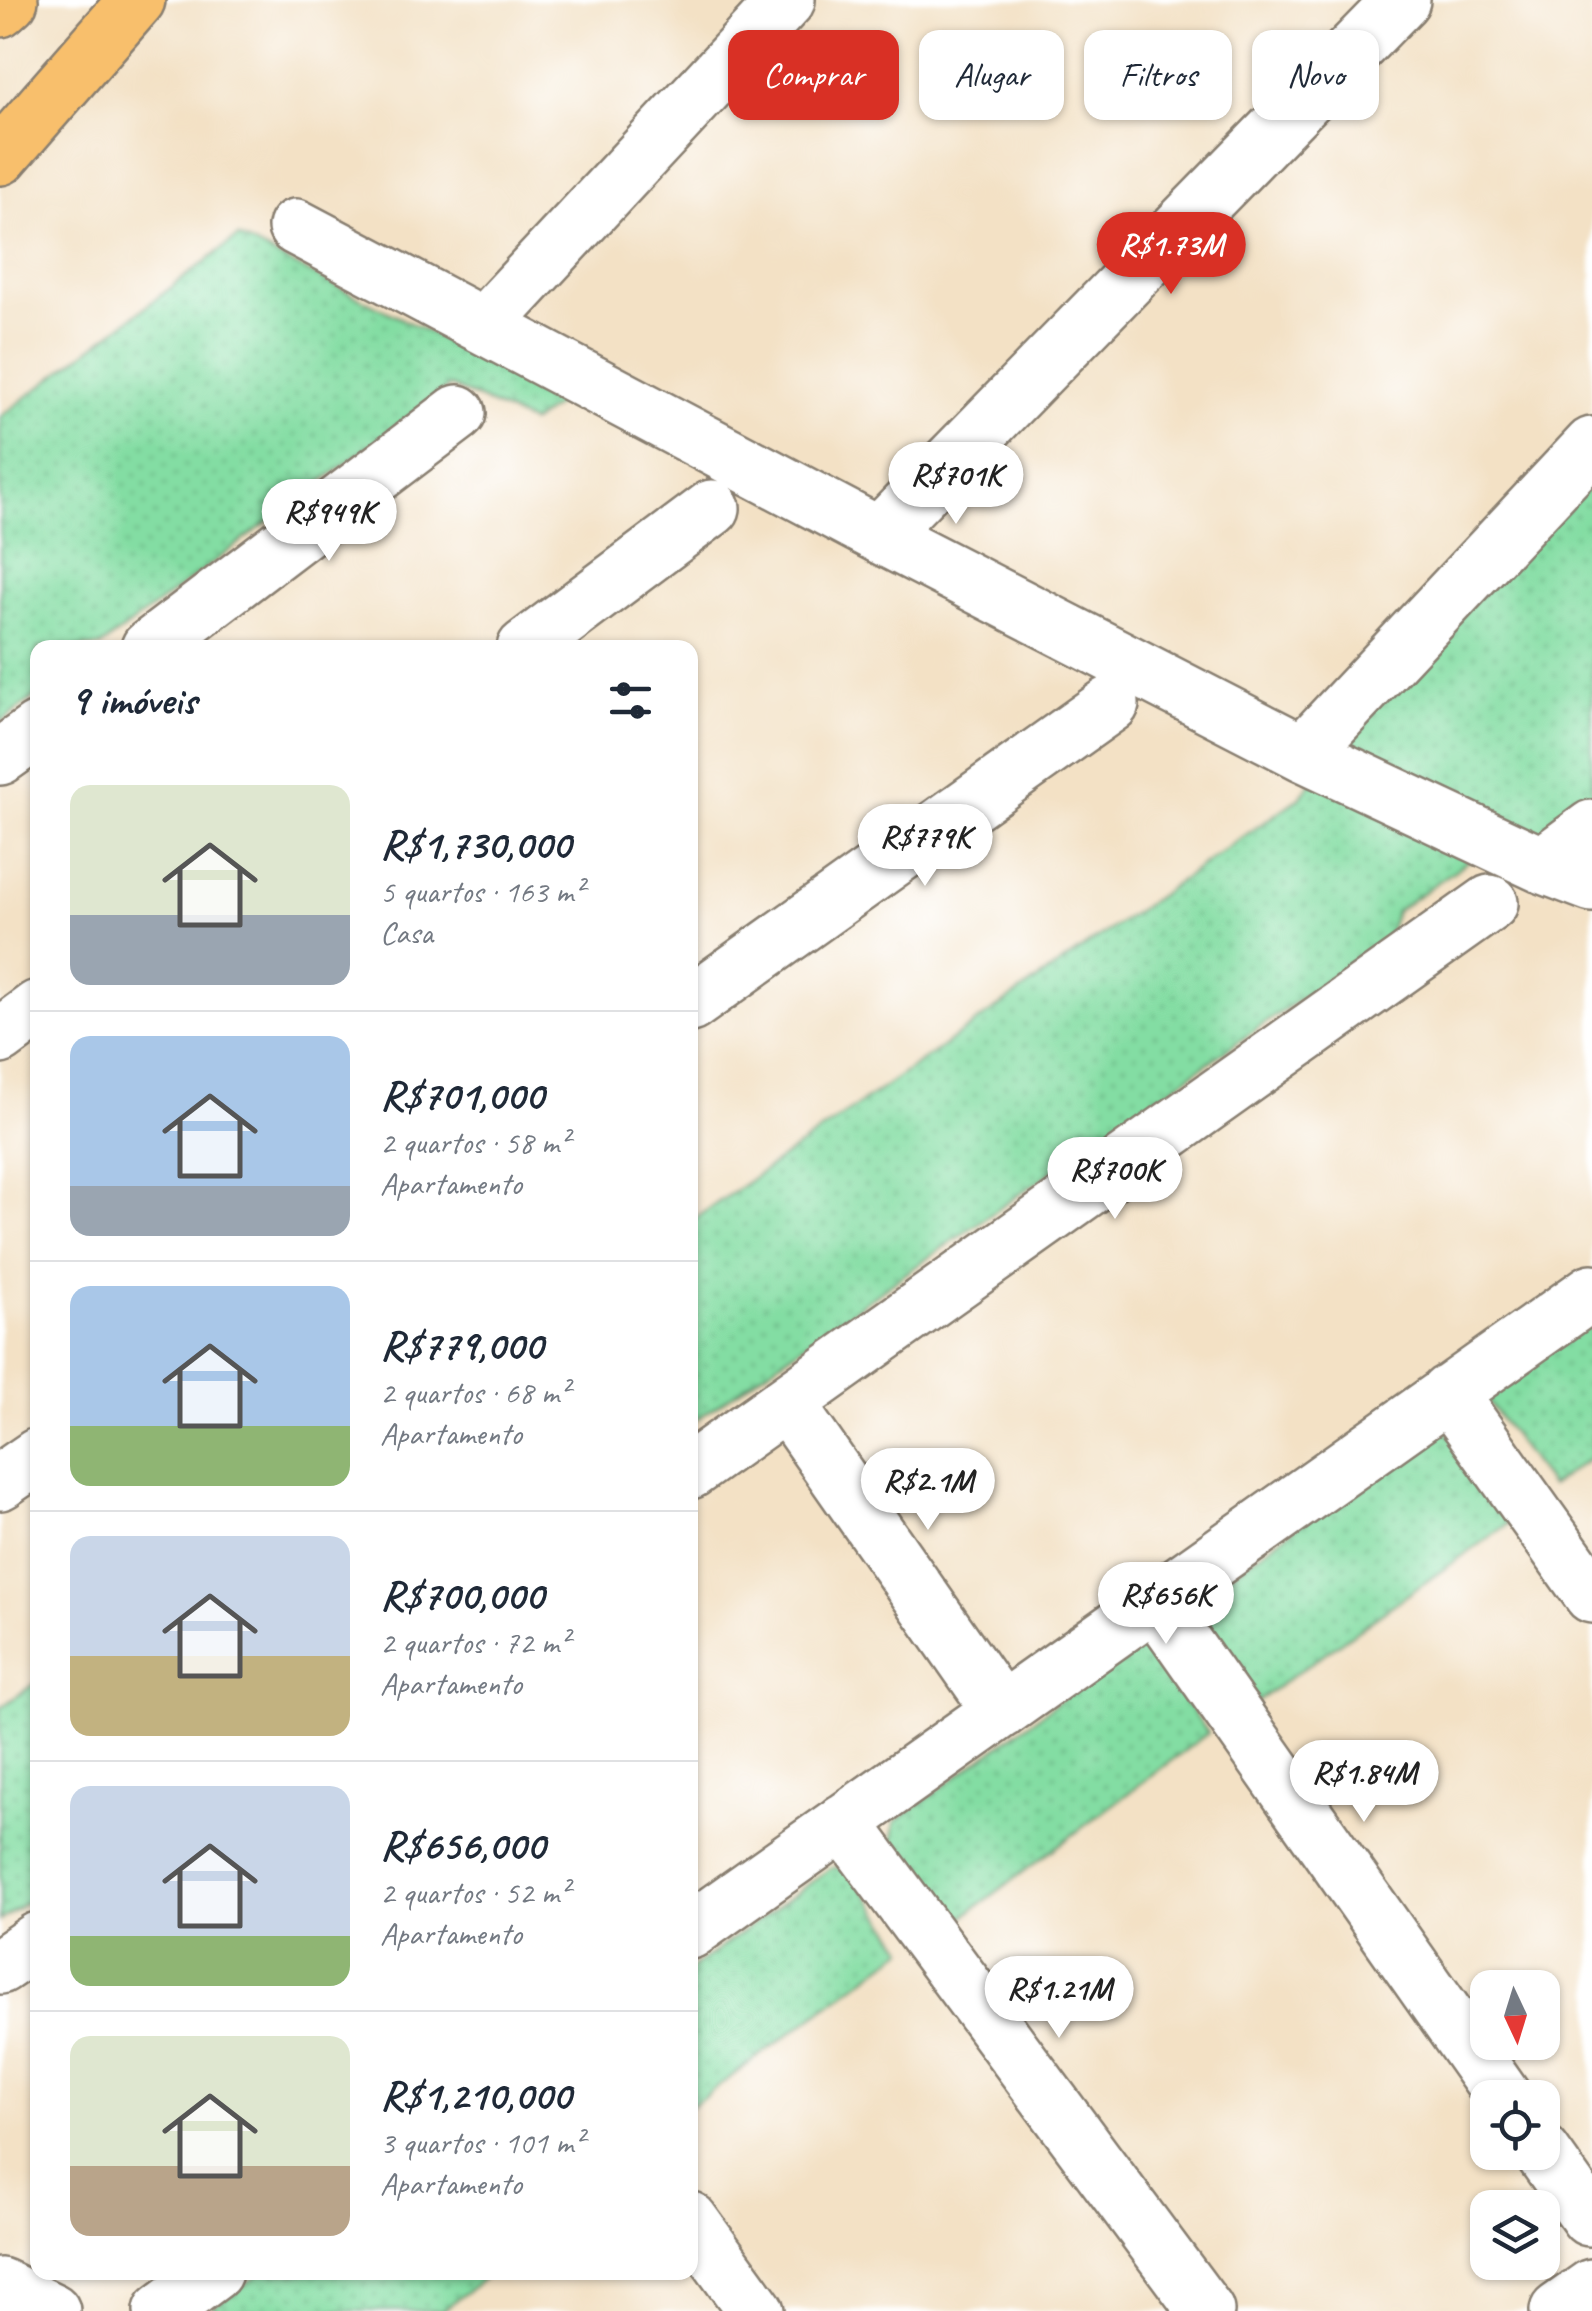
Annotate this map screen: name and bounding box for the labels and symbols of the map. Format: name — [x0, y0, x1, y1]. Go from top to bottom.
pin: R$1.73M — [1079, 212, 1263, 297]
pin: R$701K — [875, 442, 1037, 527]
pin: R$949K — [248, 479, 410, 564]
pin: R$779K — [844, 804, 1006, 889]
pin: R$700K — [1034, 1137, 1196, 1222]
pin: R$2.1M — [847, 1448, 1009, 1533]
pin: R$656K — [1085, 1562, 1247, 1647]
pin: R$1.84M — [1272, 1740, 1456, 1825]
pin: R$1.21M — [967, 1956, 1151, 2041]
north arrow — [1470, 1970, 1560, 2060]

